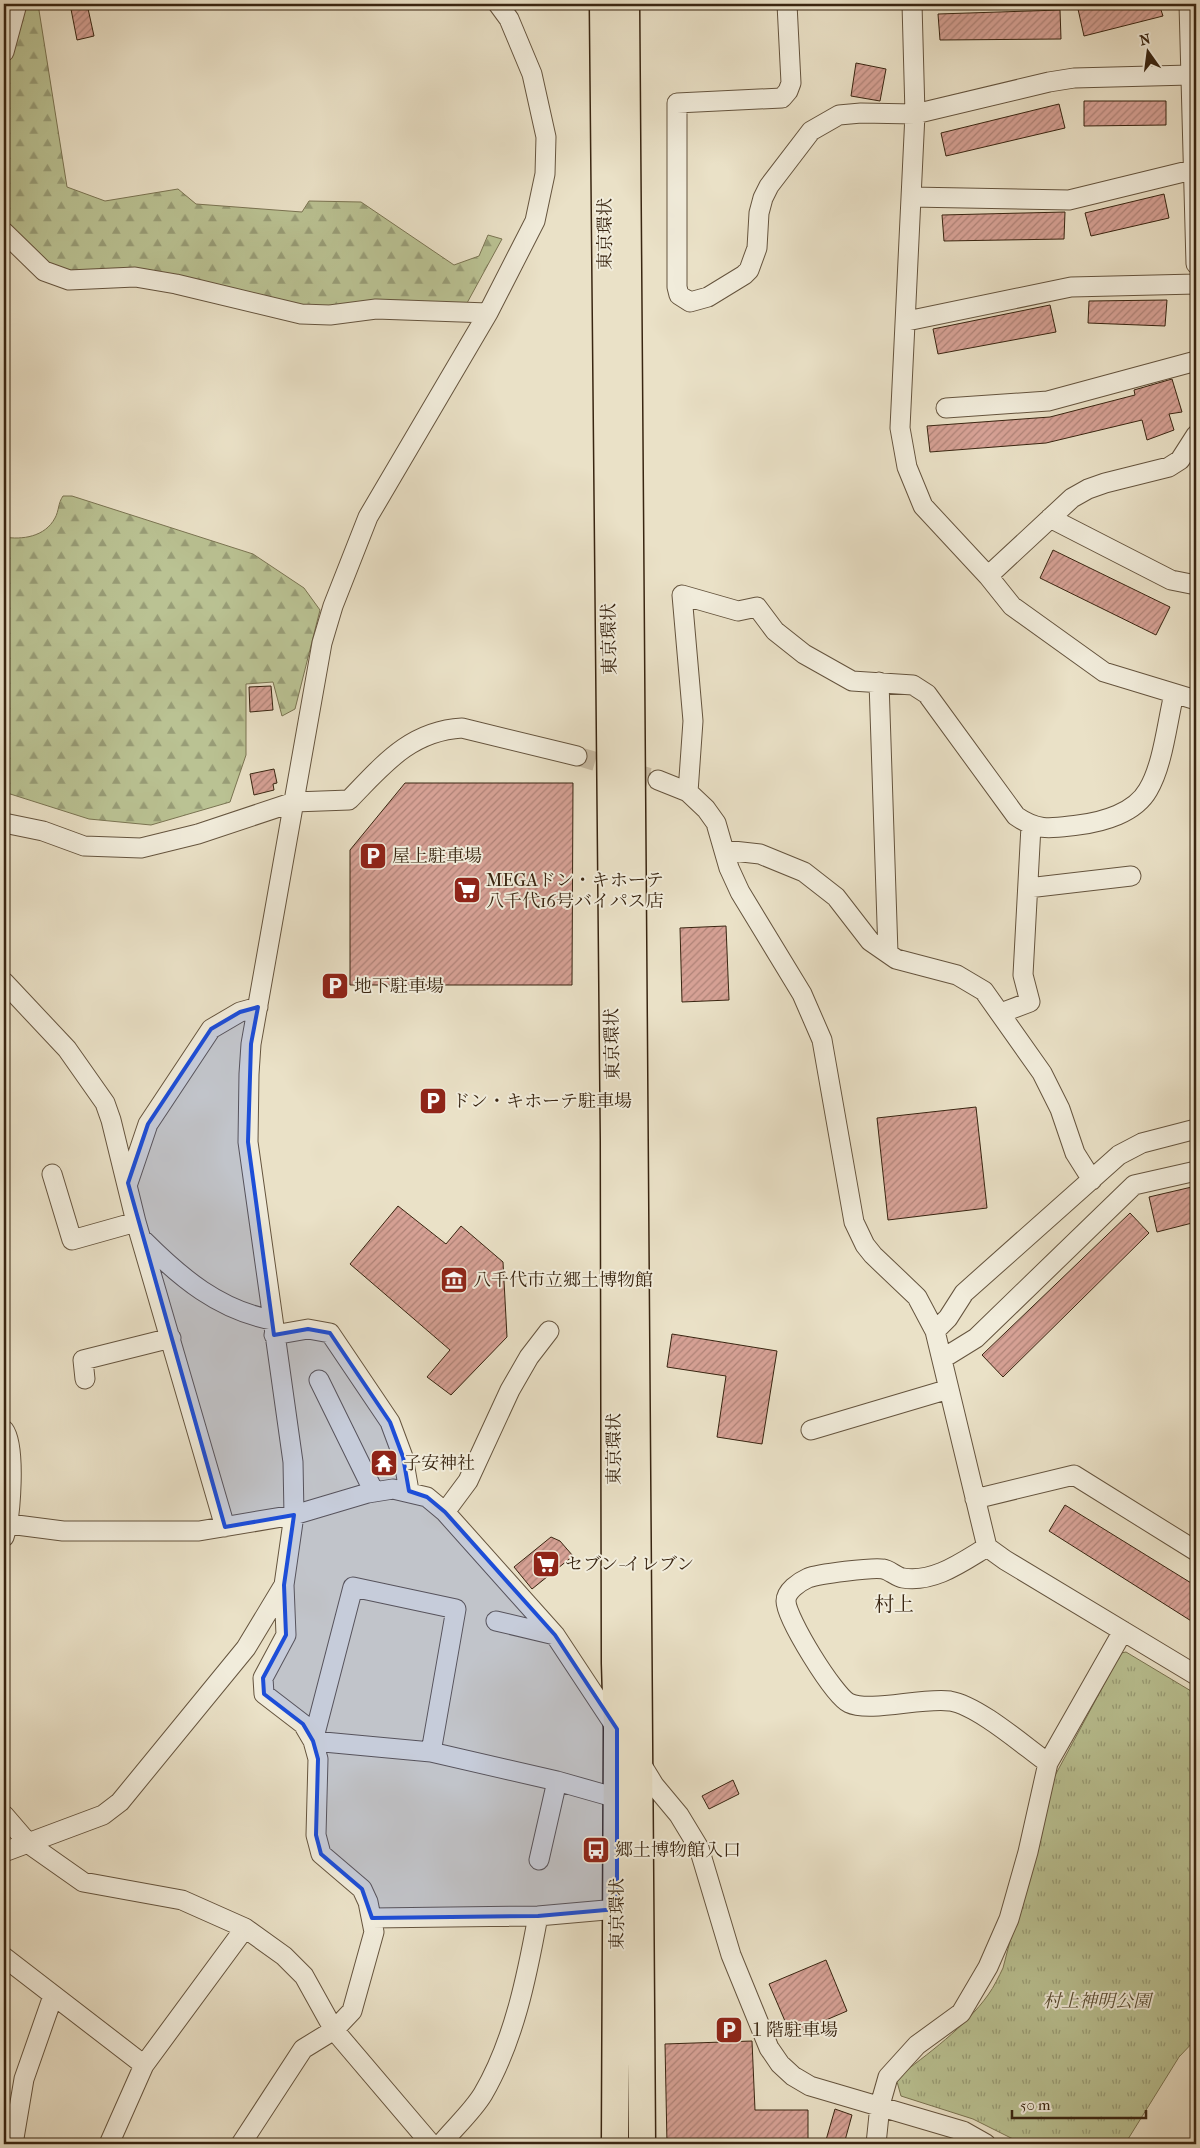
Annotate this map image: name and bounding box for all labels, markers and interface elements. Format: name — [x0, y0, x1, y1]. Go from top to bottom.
north arrow — [1122, 28, 1172, 78]
text: N — [1138, 30, 1153, 49]
street label: 東京環状 — [595, 198, 616, 270]
street label: 東京環状 — [598, 603, 621, 675]
parking icon: 屋上駐車場 — [358, 841, 388, 871]
place label: 屋上駐車場 — [392, 846, 482, 867]
place label: MEGAドン・キホーテ 八千代16号バイパス店 — [486, 870, 664, 912]
supermarket icon: MEGAドン・キホーテ 八千代16号バイパス店 — [452, 875, 482, 905]
parking icon: 地下駐車場 — [320, 971, 350, 1001]
place label: 地下駐車場 — [354, 976, 444, 997]
street label: 東京環状 — [601, 1008, 624, 1080]
parking icon: ドン・キホーテ駐車場 — [418, 1086, 448, 1116]
place label: ドン・キホーテ駐車場 — [452, 1091, 632, 1112]
museum icon: 八千代市立郷土博物館 — [439, 1265, 469, 1295]
place label: 八千代市立郷土博物館 — [473, 1270, 653, 1291]
street label: 東京環状 — [604, 1413, 625, 1485]
temple icon: 子安神社 — [369, 1448, 399, 1478]
place label: 子安神社 — [403, 1453, 475, 1474]
supermarket icon: セブン-イレブン — [531, 1549, 561, 1579]
place label: セブン-イレブン — [565, 1554, 694, 1575]
district label: 村上 — [874, 1593, 914, 1616]
bus stop icon: 郷土博物館入口 — [581, 1835, 611, 1865]
place label: 郷土博物館入口 — [615, 1840, 741, 1861]
street label: 東京環状 — [607, 1878, 628, 1950]
park label: 村上神明公園 — [1043, 1991, 1154, 2012]
parking icon: １階駐車場 — [714, 2015, 744, 2045]
place label: １階駐車場 — [748, 2020, 838, 2041]
scale bar — [1012, 2088, 1146, 2120]
text: 50 m — [1020, 2096, 1051, 2114]

